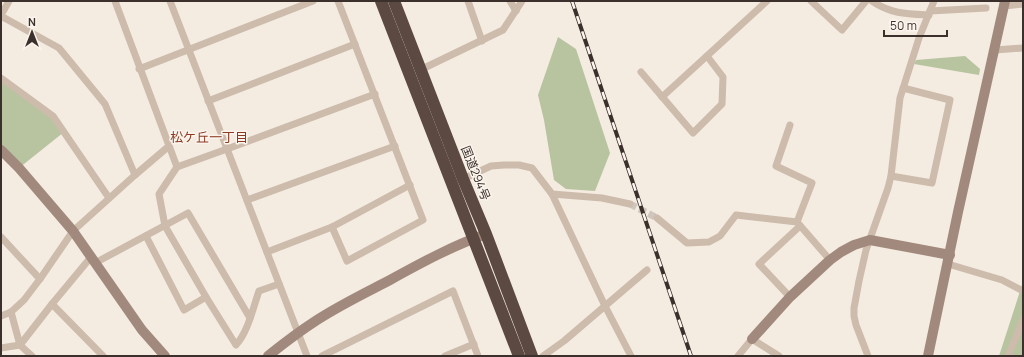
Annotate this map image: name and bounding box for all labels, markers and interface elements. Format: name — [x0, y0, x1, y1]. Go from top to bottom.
north arrow — [12, 12, 52, 52]
scale bar — [884, 12, 947, 38]
text: N — [28, 14, 36, 29]
text: 50 m — [890, 17, 917, 34]
district label: 松ケ丘一丁目 — [170, 128, 248, 146]
street label: 国道294号 — [457, 143, 495, 203]

